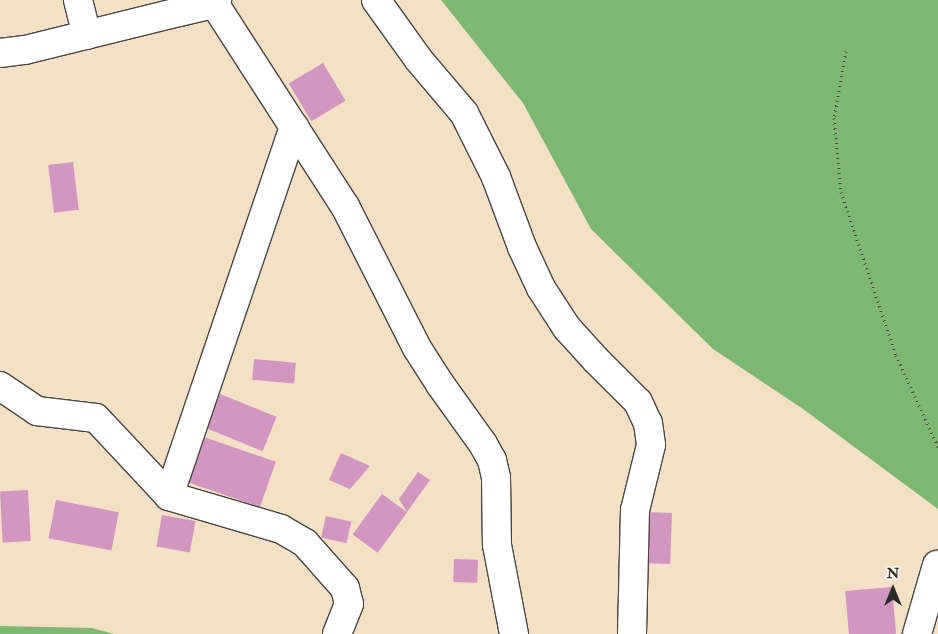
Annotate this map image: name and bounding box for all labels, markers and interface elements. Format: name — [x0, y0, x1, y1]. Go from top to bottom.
north arrow — [868, 564, 918, 614]
text: N — [887, 565, 899, 582]

